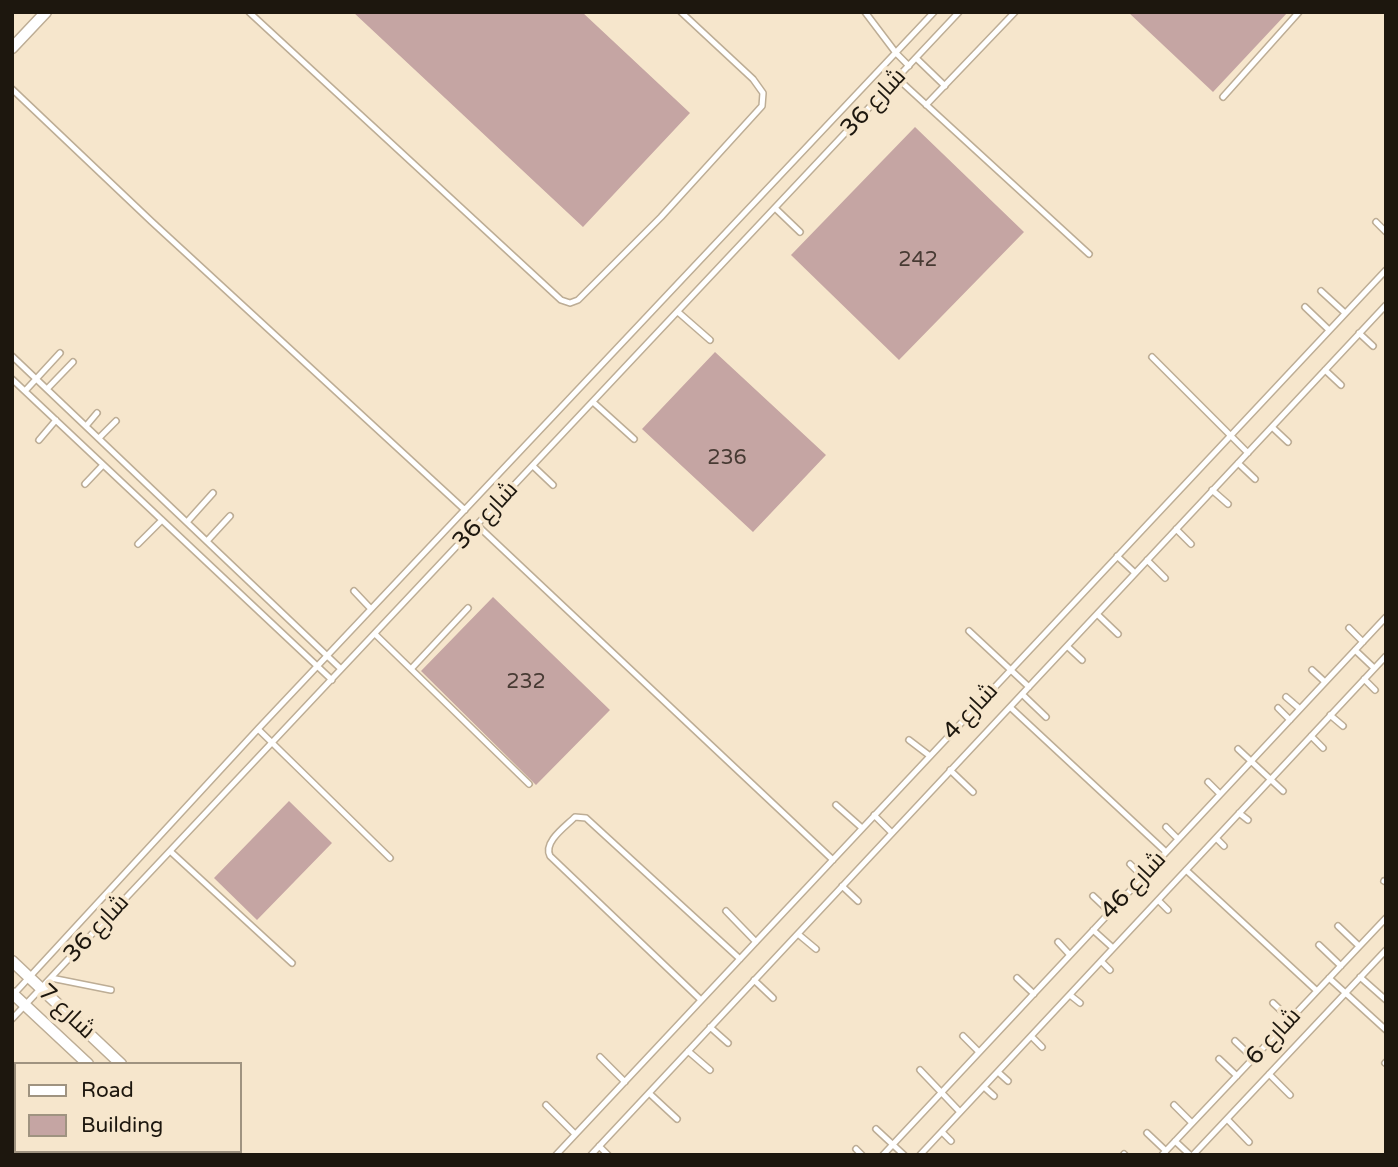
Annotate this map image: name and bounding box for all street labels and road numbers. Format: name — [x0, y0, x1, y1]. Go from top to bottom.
street label: شارع 36 — [835, 63, 913, 143]
street label: شارع 36 — [447, 476, 525, 556]
street label: شارع 4 — [937, 677, 1005, 747]
street label: شارع 46 — [1095, 846, 1173, 926]
street label: شارع 36 — [58, 889, 136, 969]
street label: شارع 7 — [31, 978, 101, 1046]
street label: شارع 6 — [1240, 1002, 1308, 1072]

